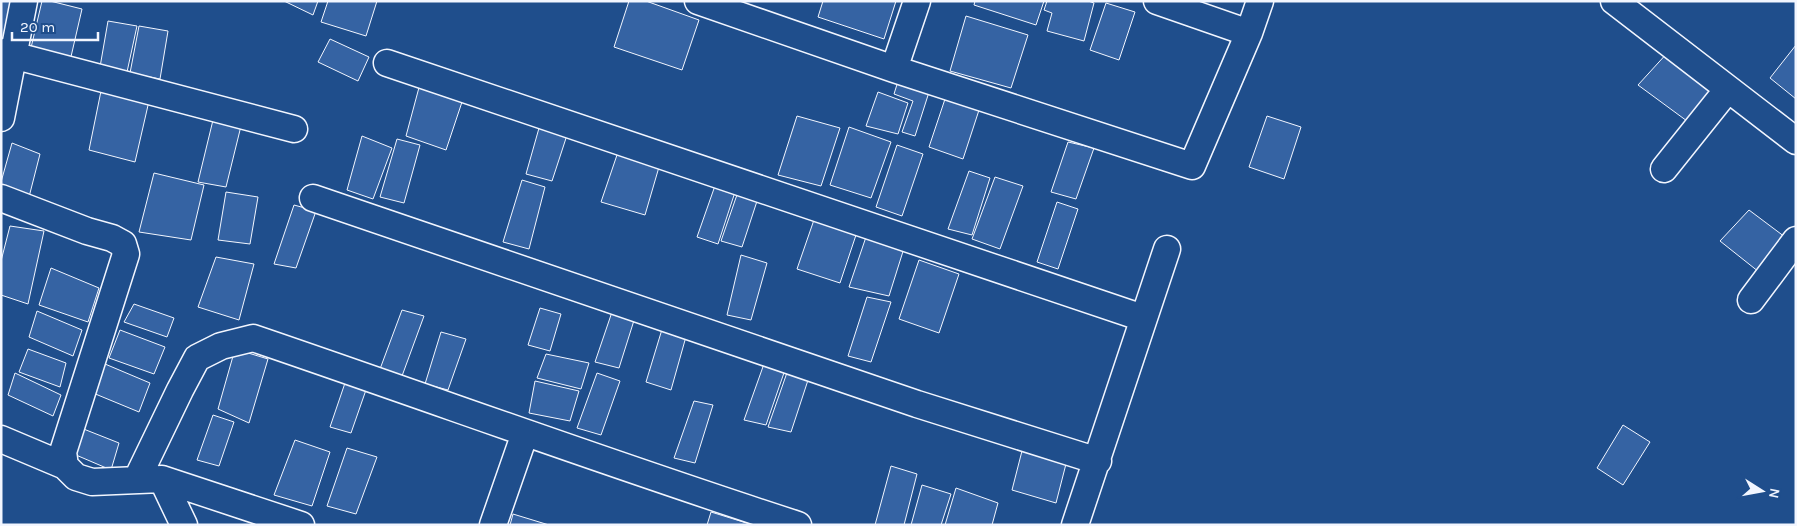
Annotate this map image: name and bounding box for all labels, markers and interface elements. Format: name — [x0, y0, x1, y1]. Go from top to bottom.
scale bar — [12, 10, 99, 42]
text: 20 m — [20, 18, 55, 36]
north arrow — [1737, 466, 1787, 516]
text: N — [1765, 487, 1784, 500]

